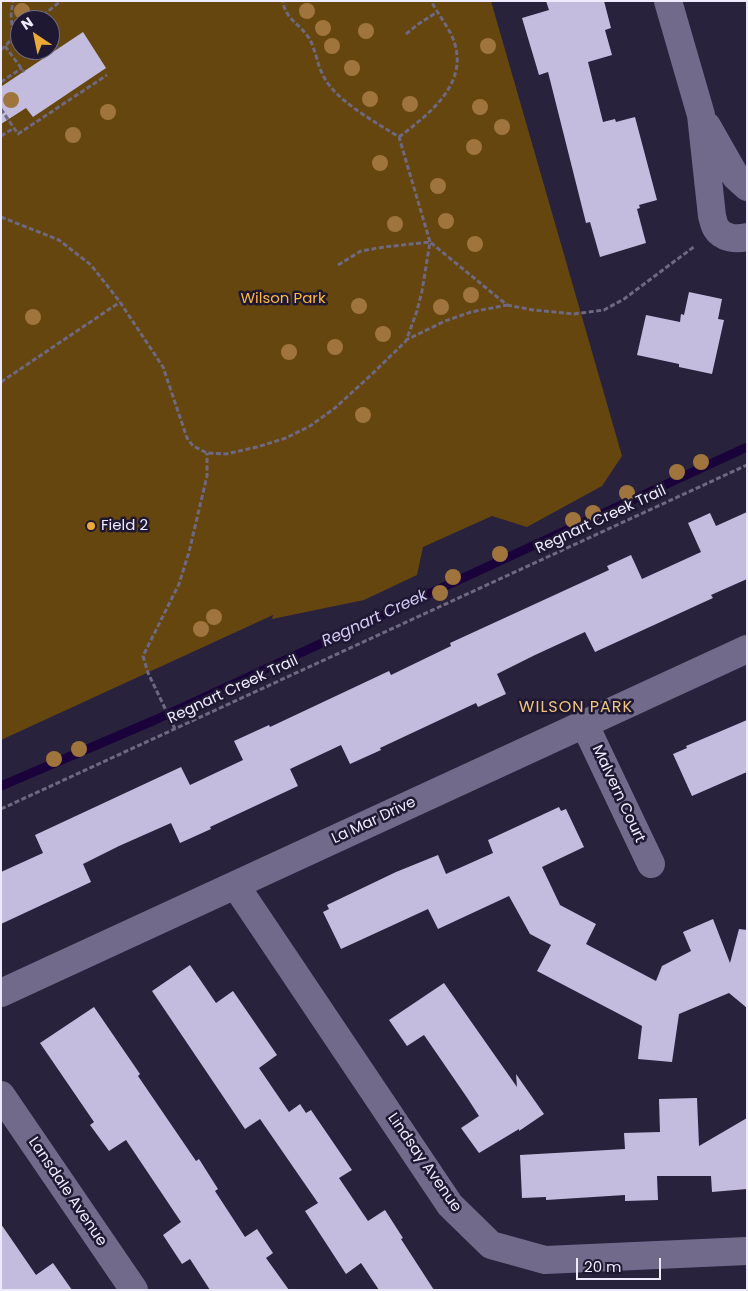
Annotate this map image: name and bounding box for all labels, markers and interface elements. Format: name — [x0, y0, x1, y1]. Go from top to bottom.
north arrow — [10, 10, 60, 60]
text: N — [17, 12, 37, 35]
park label: Wilson Park — [240, 290, 326, 308]
street label: Regnart Creek Trail — [533, 482, 669, 558]
place label: Field 2 — [101, 517, 148, 535]
marker: Field 2 — [85, 520, 97, 532]
water label: Regnart Creek — [319, 586, 431, 652]
street label: Regnart Creek Trail — [165, 652, 301, 728]
district label: WILSON PARK — [517, 698, 635, 718]
street label: Malvern Court — [588, 742, 648, 846]
street label: La Mar Drive — [329, 794, 419, 848]
street label: Lindsay Avenue — [383, 1110, 465, 1216]
street label: Lansdale Avenue — [24, 1134, 110, 1250]
scale bar — [578, 1248, 663, 1280]
text: 20 m — [584, 1256, 622, 1277]

